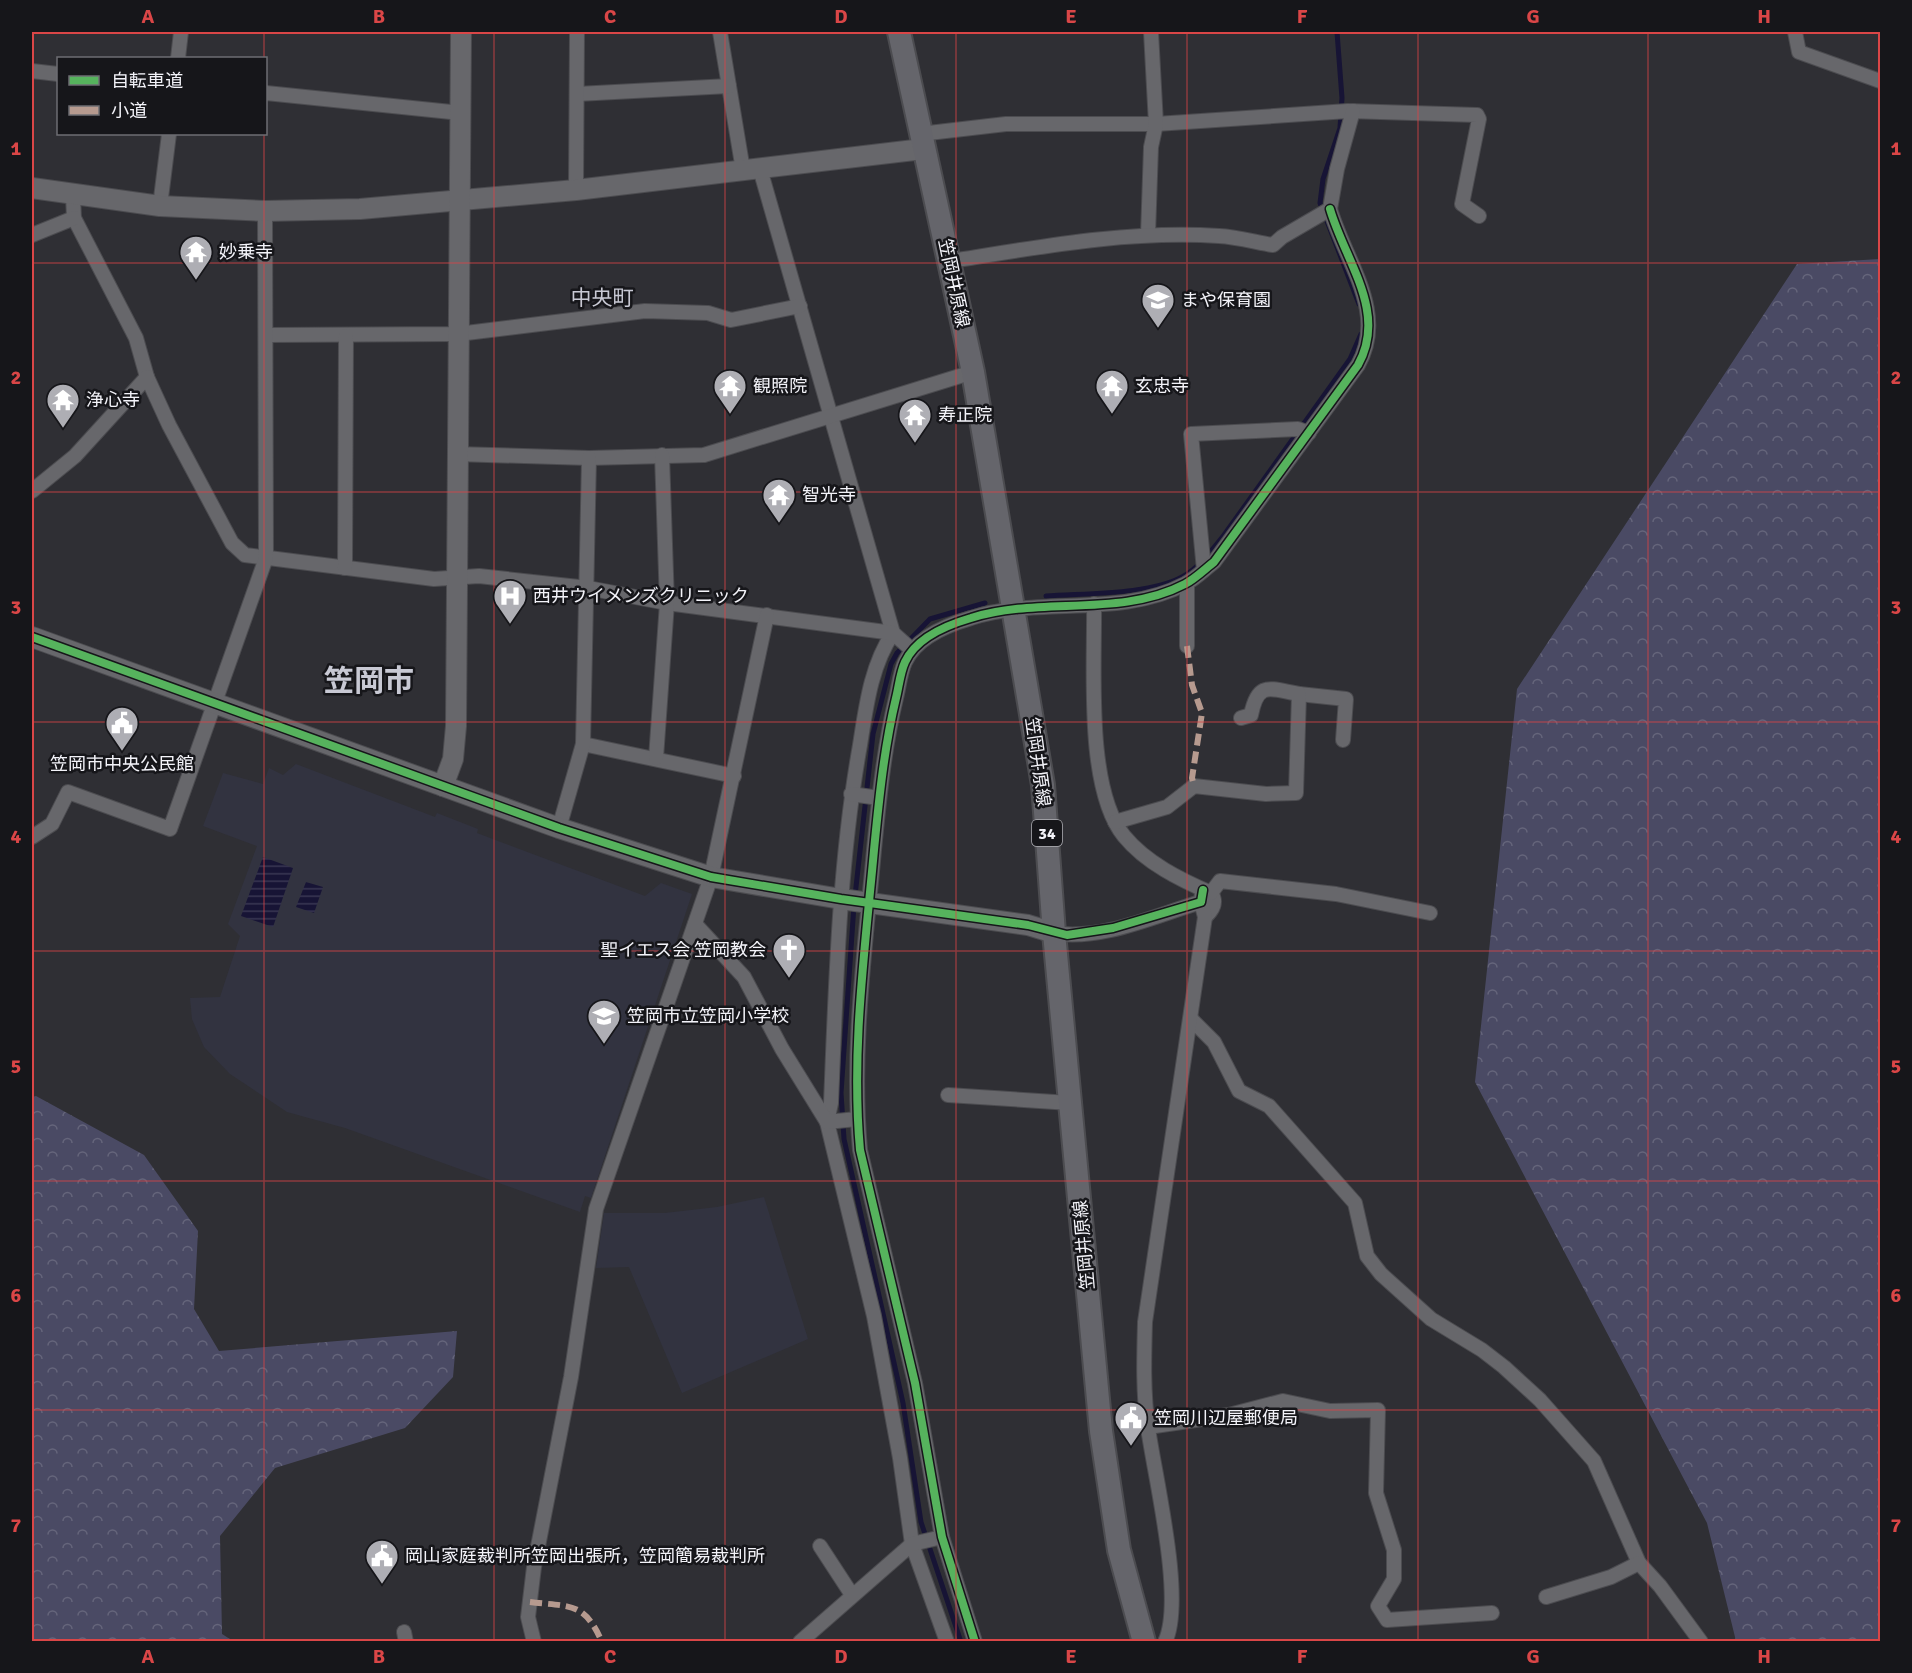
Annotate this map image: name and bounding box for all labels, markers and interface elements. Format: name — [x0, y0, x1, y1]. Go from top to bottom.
text: A — [142, 4, 155, 29]
text: B — [373, 4, 385, 29]
text: C — [604, 4, 616, 29]
text: D — [834, 4, 848, 29]
text: E — [1065, 4, 1077, 29]
text: F — [1297, 4, 1308, 29]
text: G — [1526, 4, 1540, 29]
text: H — [1757, 4, 1771, 29]
legend — [57, 57, 267, 135]
text: 自転車道 — [111, 70, 183, 92]
text: 小道 — [111, 100, 147, 122]
text: 1 — [11, 136, 22, 161]
text: 1 — [1891, 136, 1902, 161]
temple icon: 妙乗寺 — [178, 234, 214, 281]
street label: 笠岡井原線 — [934, 237, 974, 329]
place label: 妙乗寺 — [219, 241, 273, 263]
school or university icon: まや保育園 — [1140, 282, 1176, 329]
district label: 中央町 — [571, 285, 634, 311]
place label: まや保育園 — [1181, 289, 1271, 311]
text: 2 — [11, 365, 21, 390]
text: 2 — [1891, 365, 1901, 390]
temple icon: 観照院 — [712, 368, 748, 415]
temple icon: 玄忠寺 — [1094, 368, 1130, 415]
place label: 観照院 — [753, 375, 807, 397]
place label: 玄忠寺 — [1135, 375, 1189, 397]
temple icon: 浄心寺 — [45, 382, 81, 429]
place label: 浄心寺 — [86, 389, 140, 411]
temple icon: 寿正院 — [897, 397, 933, 444]
place label: 寿正院 — [938, 404, 992, 426]
temple icon: 智光寺 — [761, 477, 797, 524]
place label: 智光寺 — [802, 484, 856, 506]
hospital icon: 西井ウイメンズクリニック — [492, 578, 528, 625]
place label: 西井ウイメンズクリニック — [533, 585, 749, 607]
text: 3 — [11, 595, 21, 620]
text: 3 — [1891, 595, 1901, 620]
district label: 笠岡市 — [324, 663, 414, 700]
public building icon: 笠岡市中央公民館 — [104, 705, 140, 752]
street label: 笠岡井原線 — [1021, 716, 1055, 808]
place label: 笠岡市中央公民館 — [50, 753, 194, 775]
road number: 34 — [1032, 820, 1062, 846]
text: 4 — [11, 824, 22, 849]
text: 4 — [1891, 824, 1902, 849]
church icon: 聖イエス会 笠岡教会 — [771, 932, 807, 979]
place label: 聖イエス会 笠岡教会 — [600, 939, 766, 961]
school or university icon: 笠岡市立笠岡小学校 — [586, 998, 622, 1045]
place label: 笠岡市立笠岡小学校 — [627, 1005, 789, 1027]
text: 5 — [11, 1054, 21, 1079]
text: 5 — [1891, 1054, 1901, 1079]
street label: 笠岡井原線 — [1069, 1199, 1099, 1291]
text: 6 — [11, 1283, 22, 1308]
text: 6 — [1891, 1283, 1902, 1308]
public building icon: 笠岡川辺屋郵便局 — [1113, 1400, 1149, 1447]
place label: 笠岡川辺屋郵便局 — [1154, 1407, 1298, 1429]
text: 7 — [11, 1513, 22, 1538]
text: 7 — [1891, 1513, 1902, 1538]
public building icon: 岡山家庭裁判所笠岡出張所，笠岡簡易裁判所 — [364, 1538, 400, 1585]
place label: 岡山家庭裁判所笠岡出張所，笠岡簡易裁判所 — [405, 1545, 765, 1567]
text: A — [142, 1644, 155, 1669]
text: B — [373, 1644, 385, 1669]
text: C — [604, 1644, 616, 1669]
text: D — [834, 1644, 848, 1669]
text: E — [1065, 1644, 1077, 1669]
text: F — [1297, 1644, 1308, 1669]
text: G — [1526, 1644, 1540, 1669]
text: H — [1757, 1644, 1771, 1669]

